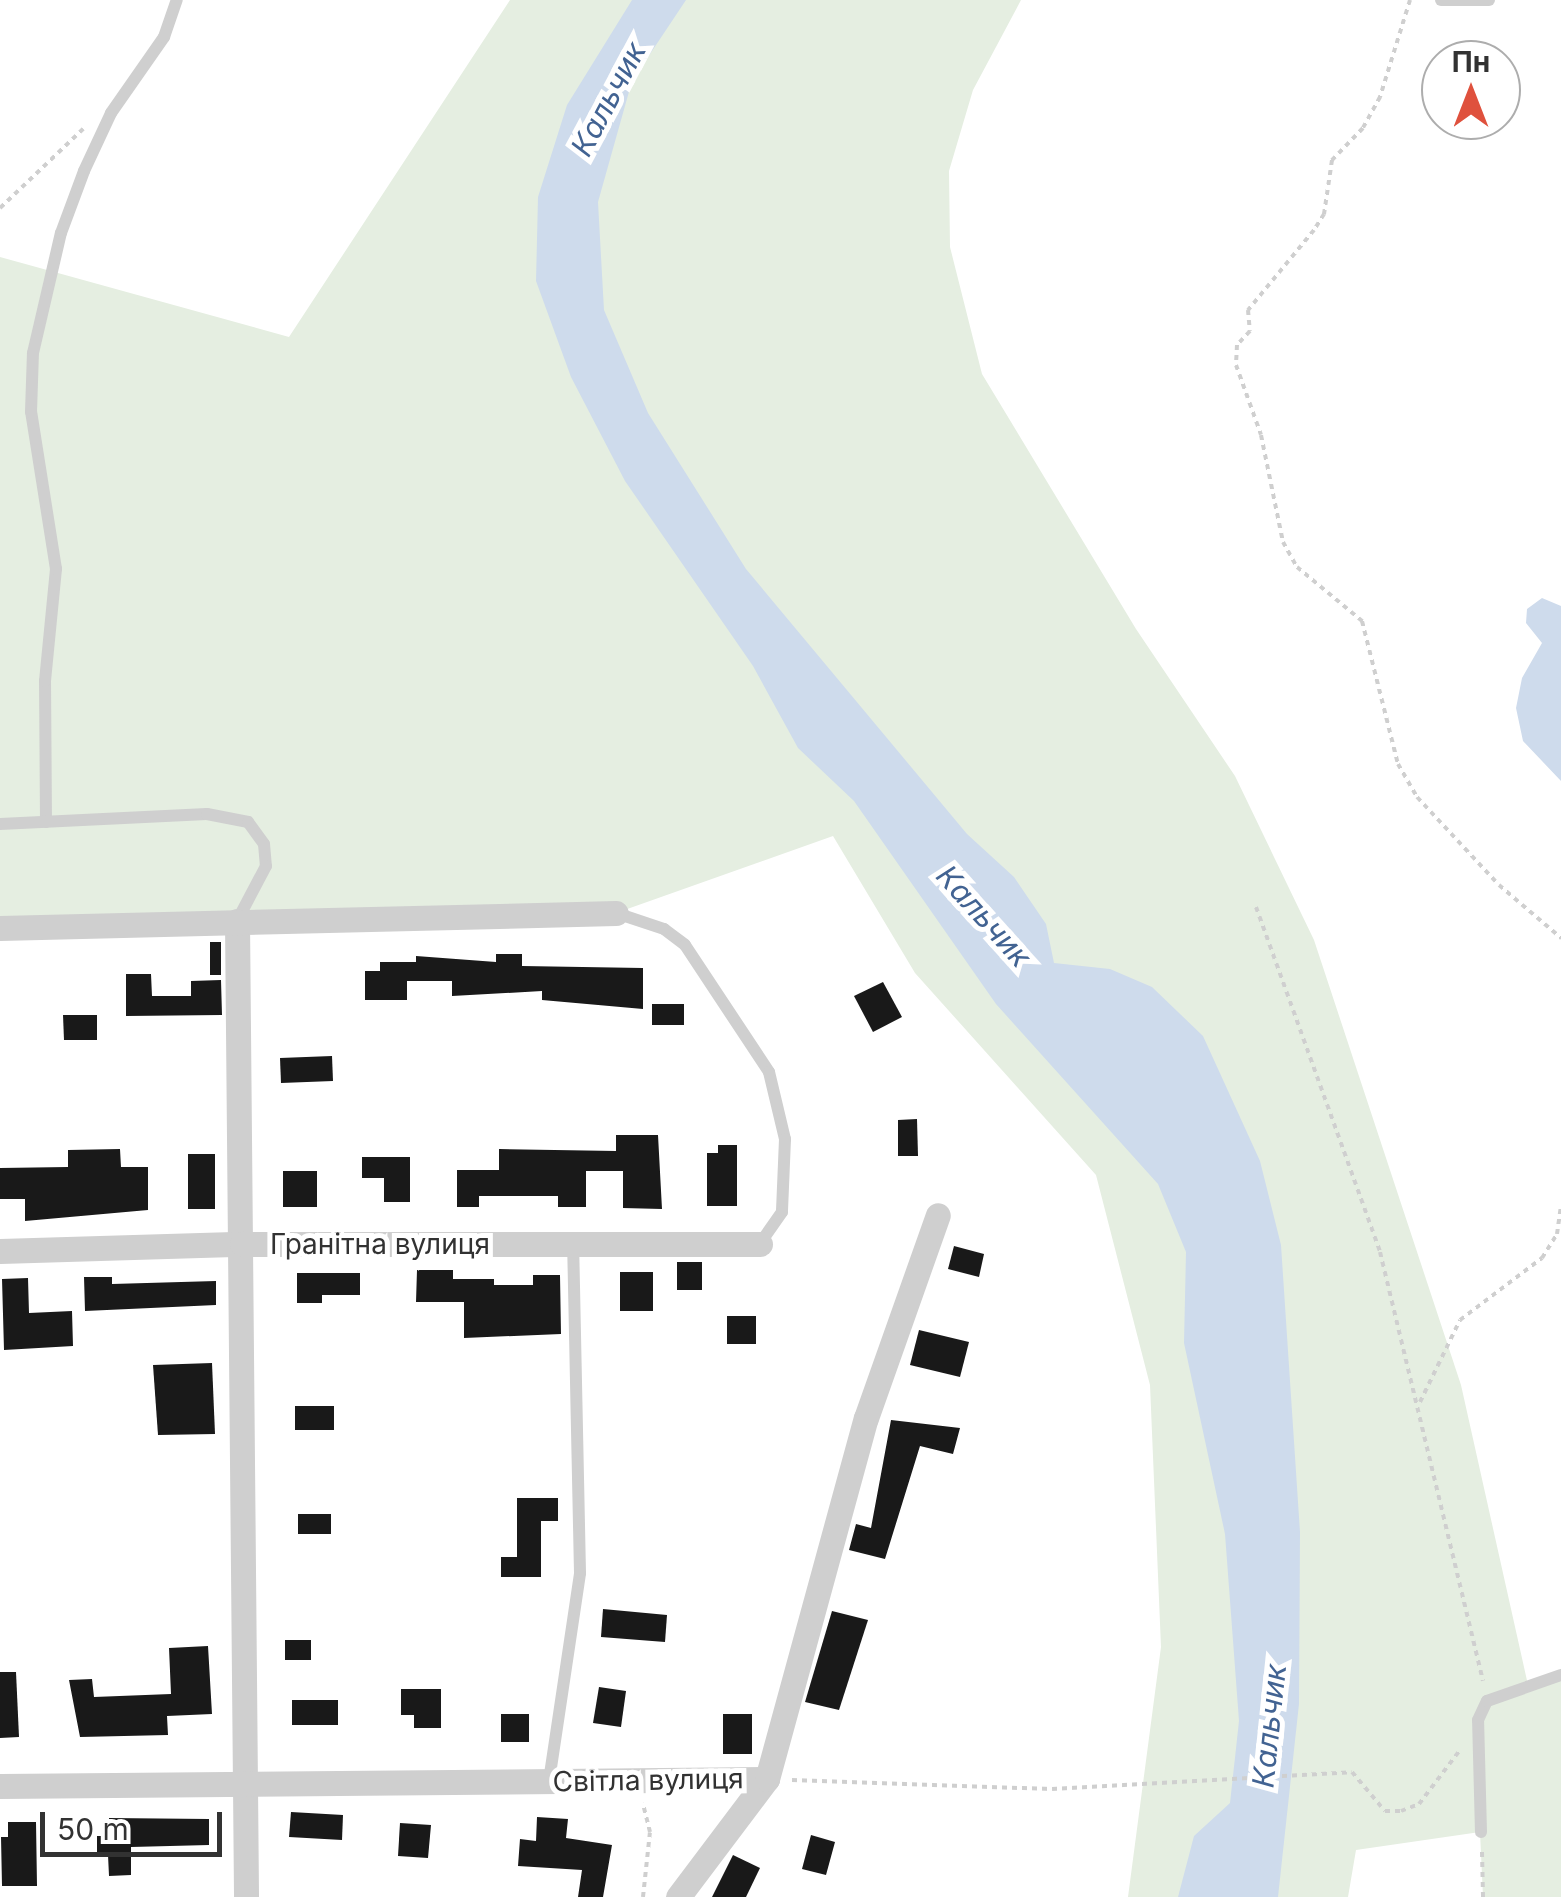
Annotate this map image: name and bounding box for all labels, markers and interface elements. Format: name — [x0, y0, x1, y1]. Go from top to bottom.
water label: Кальчик — [563, 36, 653, 162]
north arrow — [1421, 40, 1521, 140]
text: Пн — [1452, 45, 1490, 79]
water label: Кальчик — [929, 858, 1039, 974]
street label: Гранітна вулиця — [270, 1227, 490, 1261]
water label: Кальчик — [1245, 1662, 1293, 1790]
street label: Світла вулиця — [552, 1762, 744, 1798]
scale bar — [45, 1792, 228, 1854]
text: 50 m — [57, 1811, 129, 1847]

